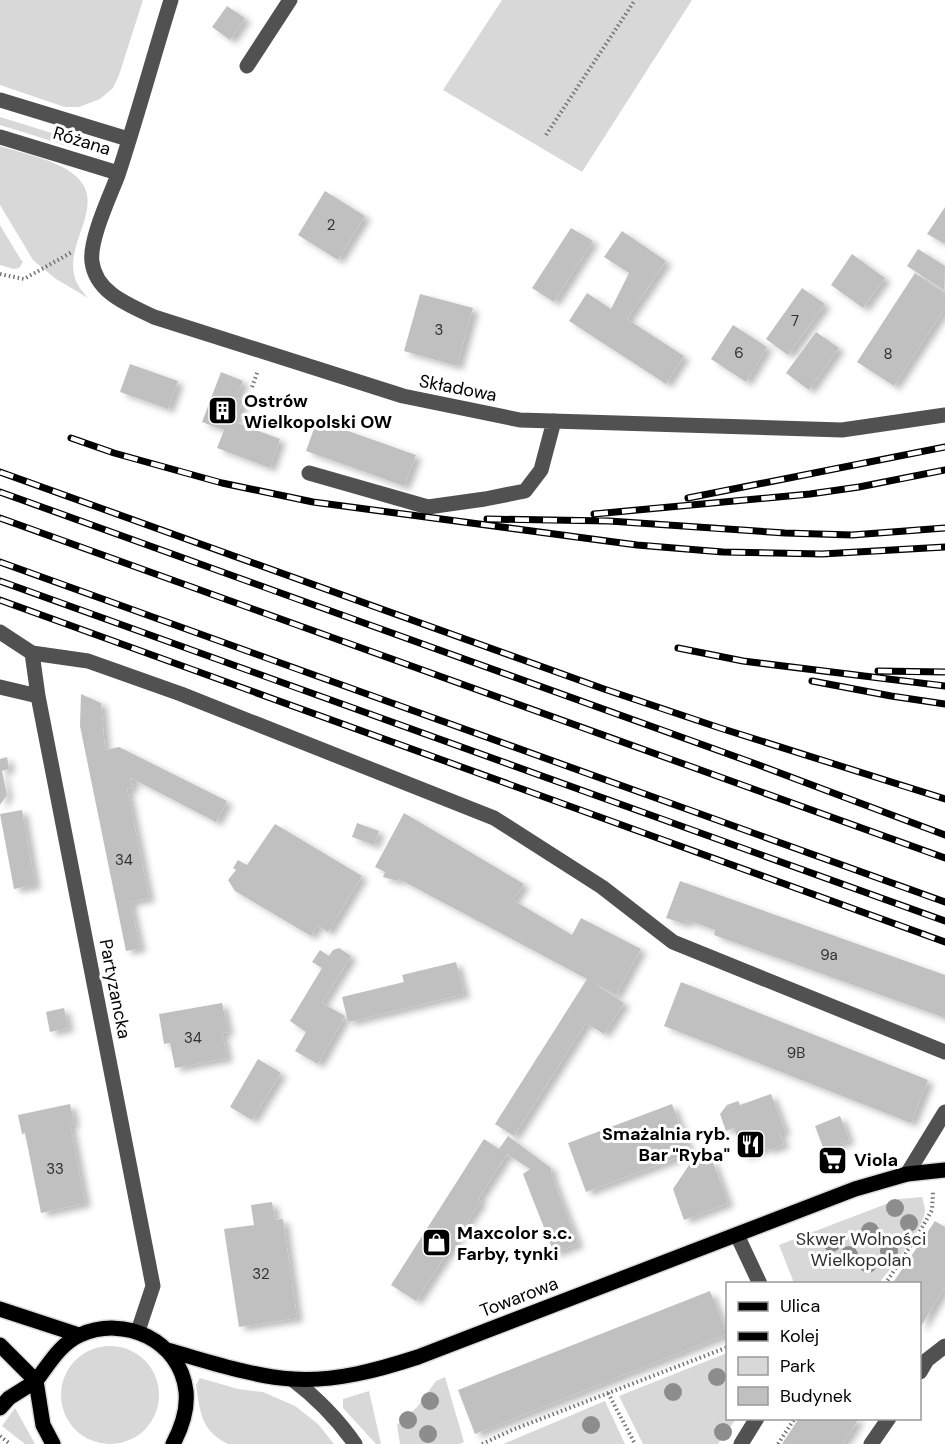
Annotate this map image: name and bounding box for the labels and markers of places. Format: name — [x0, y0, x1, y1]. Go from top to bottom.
place label: Ostrów Wielkopolski OW — [244, 389, 392, 434]
building icon: Ostrów Wielkopolski OW — [207, 395, 239, 427]
place label: Smażalnia ryb. Bar "Ryba" — [602, 1122, 730, 1167]
restaurant icon: Smażalnia ryb. Bar "Ryba" — [735, 1128, 767, 1160]
supermarket icon: Viola — [817, 1144, 849, 1176]
place label: Viola — [854, 1148, 898, 1172]
place label: Maxcolor s.c. Farby, tynki — [457, 1221, 572, 1266]
shop icon: Maxcolor s.c. Farby, tynki — [420, 1227, 452, 1259]

